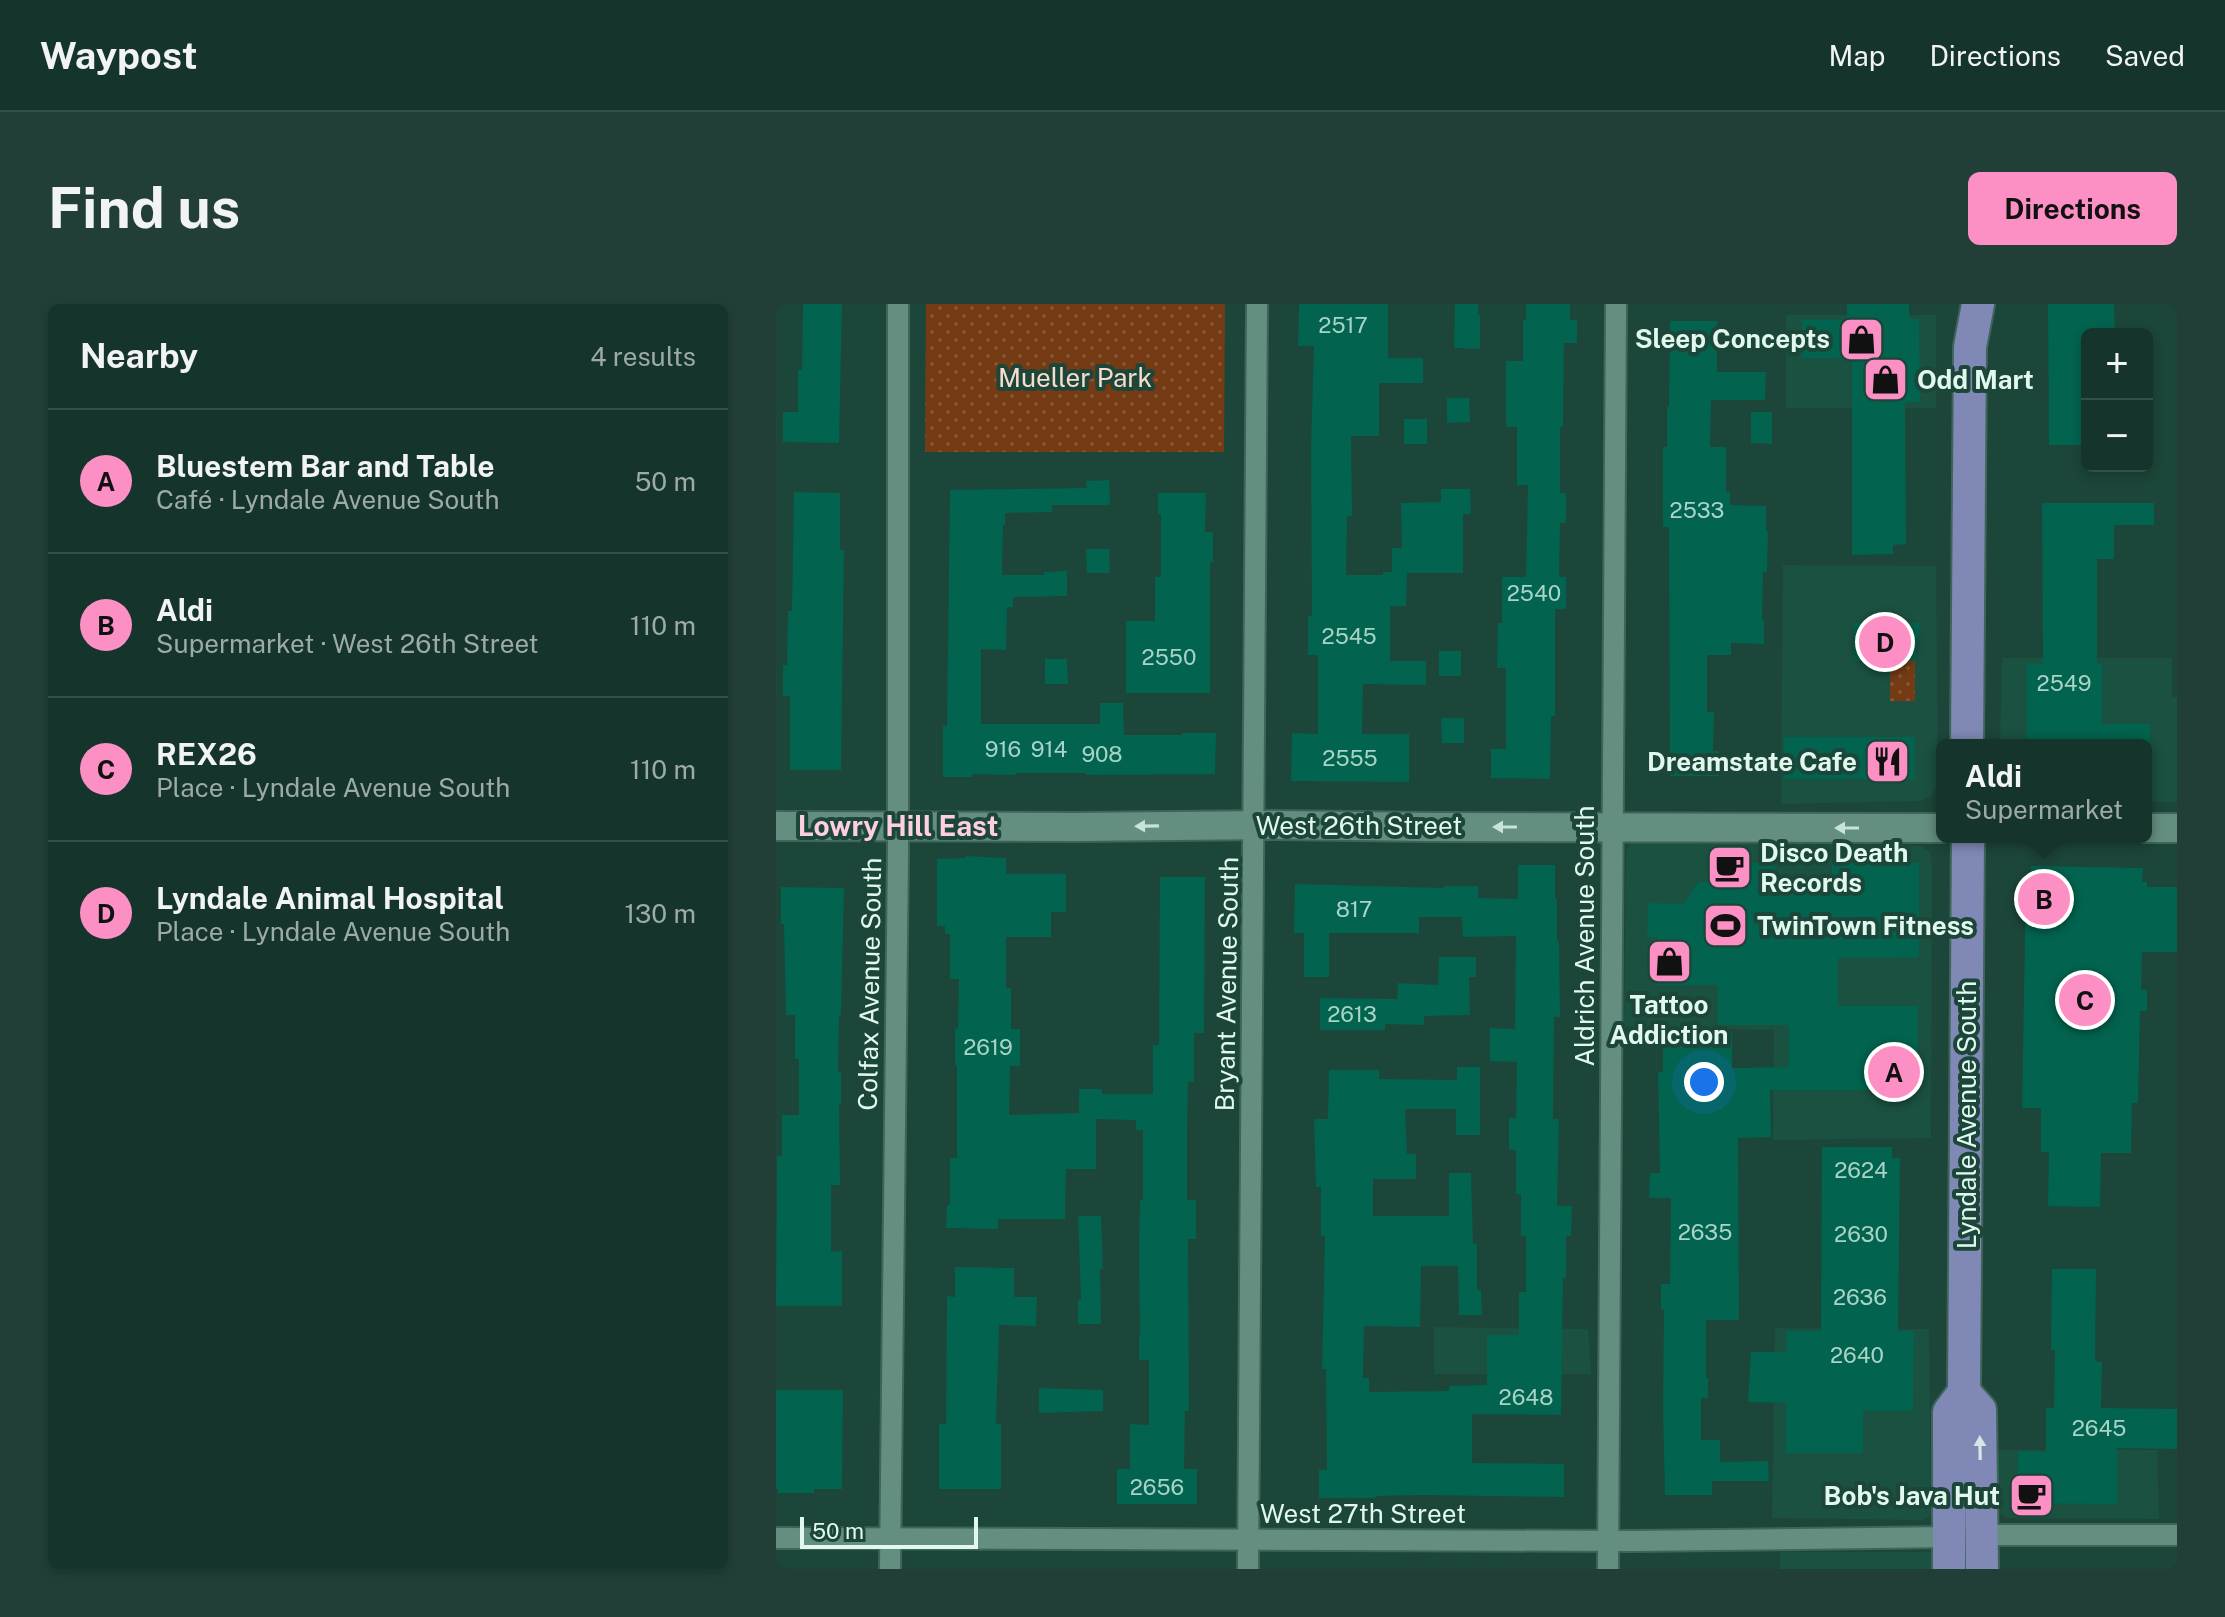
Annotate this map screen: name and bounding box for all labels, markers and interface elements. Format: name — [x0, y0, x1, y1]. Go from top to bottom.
text: Waypost — [40, 33, 198, 78]
text: Map — [1829, 39, 1885, 72]
text: Directions — [1929, 39, 2061, 72]
text: Saved — [2105, 39, 2185, 72]
button: Directions — [1968, 172, 2177, 245]
text: Find us — [48, 175, 240, 241]
house number: 2517 — [1318, 312, 1368, 338]
shop icon: Sleep Concepts — [1837, 315, 1885, 363]
place label: Sleep Concepts — [1635, 323, 1830, 354]
map controls — [2081, 328, 2153, 472]
button: + — [2081, 328, 2153, 400]
text: Nearby — [80, 336, 198, 376]
text: 4 results — [590, 341, 696, 372]
shop icon: Odd Mart — [1862, 356, 1910, 404]
park label: Mueller Park — [998, 362, 1152, 393]
place label: Odd Mart — [1917, 364, 2034, 395]
button: − — [2081, 400, 2153, 472]
text: Bluestem Bar and Table — [156, 448, 495, 484]
text: A — [97, 466, 115, 497]
text: 50 m — [635, 466, 696, 497]
text: Café · Lyndale Avenue South — [156, 484, 499, 515]
house number: 2533 — [1670, 497, 1724, 523]
house number: 2540 — [1507, 580, 1561, 606]
text: Aldi — [156, 592, 213, 628]
text: B — [97, 610, 115, 641]
text: 110 m — [630, 610, 696, 641]
pin: D — [1859, 612, 1911, 672]
house number: 2545 — [1322, 623, 1376, 649]
text: Supermarket · West 26th Street — [156, 628, 539, 659]
house number: 2550 — [1142, 644, 1196, 670]
house number: 2549 — [2037, 670, 2091, 696]
text: REX26 — [156, 736, 257, 772]
house number: 916 — [985, 736, 1021, 762]
house number: 914 — [1031, 736, 1067, 762]
restaurant icon: Dreamstate Cafe — [1864, 738, 1912, 786]
popup — [1936, 739, 2152, 843]
house number: 908 — [1081, 741, 1123, 767]
house number: 2555 — [1322, 745, 1378, 771]
place label: Dreamstate Cafe — [1647, 746, 1857, 777]
text: C — [97, 754, 115, 785]
text: 110 m — [630, 754, 696, 785]
text: Aldi — [1965, 758, 2022, 794]
text: Place · Lyndale Avenue South — [156, 772, 510, 803]
text: Supermarket — [1965, 794, 2123, 825]
street label: Aldrich Avenue South — [1569, 806, 1600, 1066]
district label: Lowry Hill East — [798, 809, 998, 842]
street label: West 26th Street — [1256, 810, 1462, 841]
one-way arrow — [1134, 820, 1159, 832]
one-way arrow — [1492, 821, 1517, 833]
one-way arrow — [1834, 822, 1859, 834]
place label: Disco Death Records — [1760, 837, 1908, 898]
cafe icon: Disco Death Records — [1705, 844, 1753, 892]
street label: Bryant Avenue South — [1209, 856, 1244, 1112]
street label: Colfax Avenue South — [852, 857, 887, 1111]
pin: B — [2018, 869, 2070, 929]
text: Lyndale Animal Hospital — [156, 880, 504, 916]
house number: 817 — [1336, 896, 1372, 922]
text: D — [97, 898, 115, 929]
text: 130 m — [624, 898, 696, 929]
sports icon: TwinTown Fitness — [1702, 902, 1750, 950]
place label: TwinTown Fitness — [1757, 910, 1974, 941]
text: Place · Lyndale Avenue South — [156, 916, 510, 947]
shop icon: Tattoo Addiction — [1645, 938, 1693, 986]
pin: C — [2059, 970, 2111, 1030]
street label: Lyndale Avenue South — [1951, 981, 1982, 1249]
place label: Tattoo Addiction — [1609, 989, 1729, 1050]
house number: 2613 — [1327, 1001, 1377, 1027]
house number: 2619 — [963, 1034, 1013, 1060]
pin: A — [1868, 1042, 1920, 1102]
your location — [1684, 1062, 1724, 1102]
house number: 2624 — [1834, 1157, 1888, 1183]
house number: 2635 — [1678, 1219, 1732, 1245]
house number: 2630 — [1834, 1221, 1888, 1247]
house number: 2636 — [1833, 1284, 1887, 1310]
house number: 2640 — [1830, 1342, 1884, 1368]
house number: 2648 — [1499, 1384, 1553, 1410]
house number: 2645 — [2072, 1415, 2126, 1441]
one-way arrow — [1974, 1435, 1987, 1460]
cafe icon: Bob's Java Hut — [2007, 1472, 2055, 1520]
house number: 2656 — [1130, 1474, 1184, 1500]
place label: Bob's Java Hut — [1824, 1480, 2000, 1511]
street label: West 27th Street — [1260, 1498, 1466, 1529]
scale bar — [800, 1513, 978, 1549]
text: 50 m — [812, 1518, 864, 1544]

